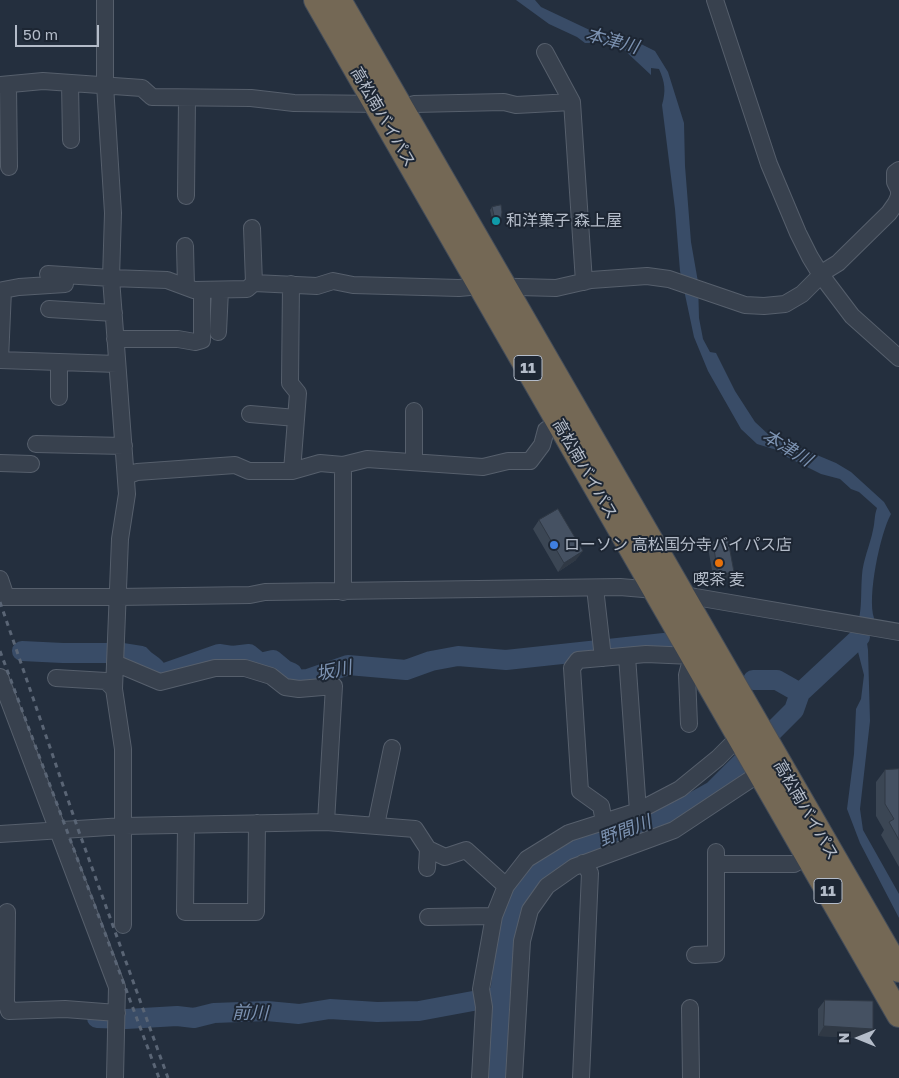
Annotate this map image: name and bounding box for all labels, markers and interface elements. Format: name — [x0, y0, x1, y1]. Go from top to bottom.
scale bar — [18, 15, 101, 47]
water label: 本津川 — [583, 24, 641, 58]
text: 50 m — [23, 25, 58, 43]
street label: 高松南バイパス — [347, 64, 419, 170]
place label: 和洋菓子 森上屋 — [506, 211, 622, 231]
marker: 和洋菓子 森上屋 — [490, 215, 502, 227]
road number: 11 — [514, 356, 542, 380]
street label: 高松南バイパス — [549, 416, 621, 522]
water label: 本津川 — [758, 425, 816, 471]
place label: ローソン 高松国分寺バイパス店 — [564, 535, 792, 555]
marker: ローソン 高松国分寺バイパス店 — [548, 539, 560, 551]
marker: 喫茶 麦 — [713, 557, 725, 569]
place label: 喫茶 麦 — [693, 570, 745, 590]
water label: 坂川 — [314, 657, 354, 685]
street label: 高松南バイパス — [770, 757, 842, 863]
water label: 野間川 — [596, 811, 654, 851]
road number: 11 — [814, 878, 842, 904]
water label: 前川 — [232, 1002, 268, 1024]
north arrow — [834, 1013, 884, 1063]
text: N — [835, 1033, 852, 1043]

